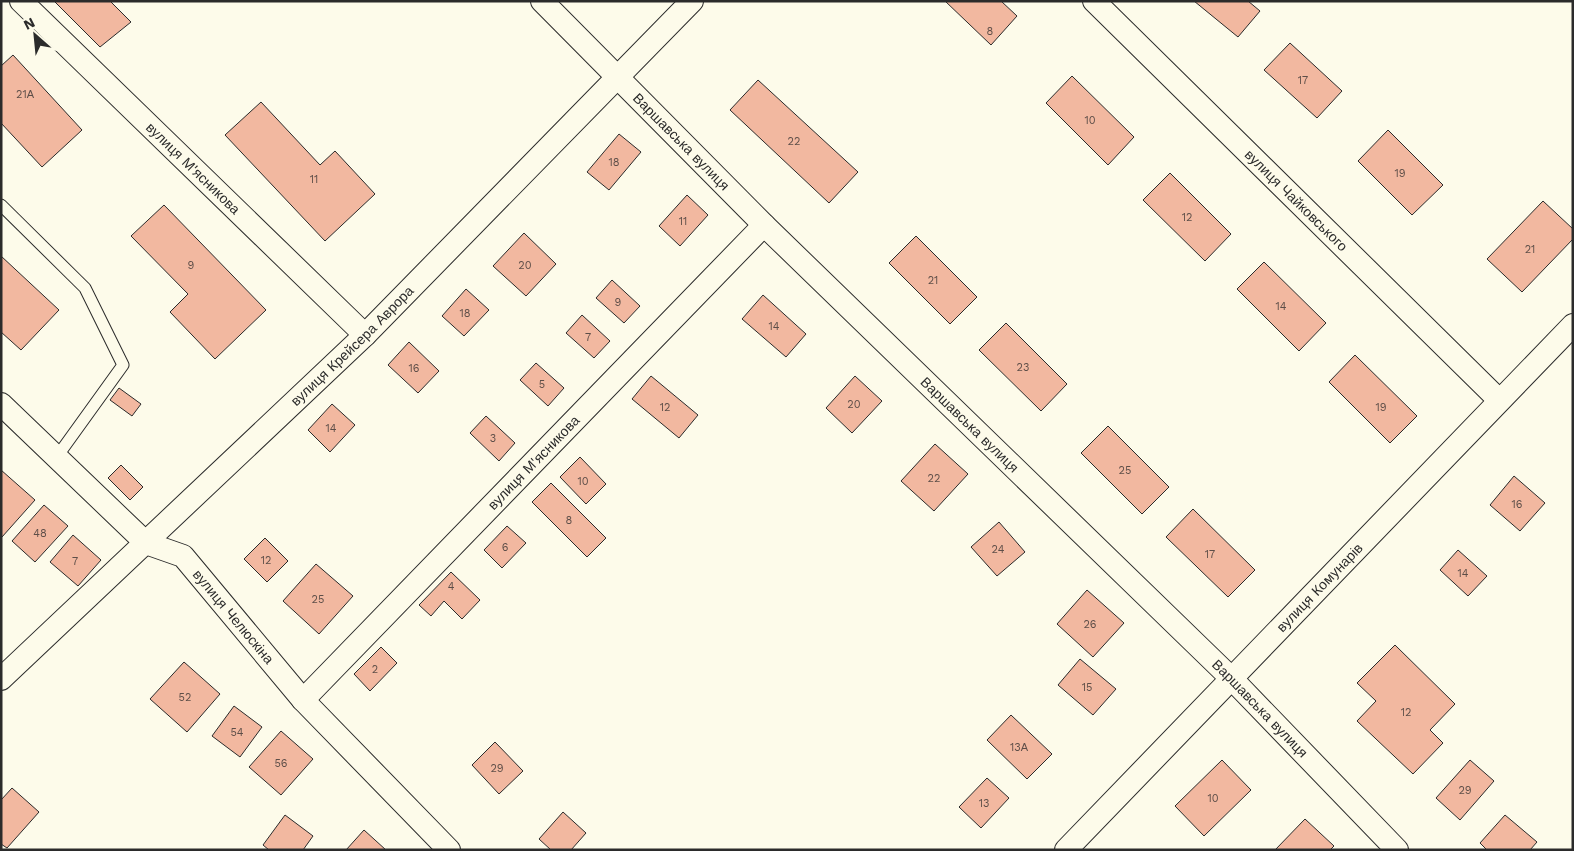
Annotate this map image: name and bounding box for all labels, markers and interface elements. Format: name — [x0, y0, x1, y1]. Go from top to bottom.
north arrow — [10, 10, 60, 60]
text: N — [21, 14, 37, 33]
house number: 8 — [987, 25, 994, 38]
house number: 17 — [1298, 74, 1308, 87]
house number: 21А — [16, 88, 35, 101]
street label: Варшавська вулиця — [630, 90, 733, 193]
house number: 10 — [1084, 114, 1096, 127]
street label: вулиця М'ясникова — [143, 119, 244, 217]
house number: 22 — [788, 135, 800, 148]
street label: вулиця Чайковського — [1242, 146, 1351, 254]
house number: 18 — [608, 156, 620, 169]
house number: 19 — [1394, 167, 1406, 180]
house number: 11 — [310, 173, 318, 186]
house number: 12 — [1182, 211, 1192, 224]
house number: 11 — [679, 215, 687, 228]
house number: 21 — [1525, 243, 1535, 256]
house number: 9 — [188, 259, 195, 272]
house number: 20 — [518, 259, 532, 272]
house number: 21 — [928, 274, 938, 287]
street label: вулиця Крейсера Аврора — [287, 282, 417, 409]
house number: 9 — [615, 296, 622, 309]
house number: 14 — [1275, 300, 1287, 313]
house number: 18 — [459, 307, 471, 320]
house number: 14 — [768, 320, 780, 333]
house number: 7 — [585, 331, 591, 344]
house number: 23 — [1017, 361, 1029, 374]
house number: 16 — [409, 362, 420, 375]
street label: Варшавська вулиця — [917, 374, 1022, 476]
house number: 5 — [539, 378, 545, 391]
house number: 20 — [847, 398, 861, 411]
house number: 12 — [660, 401, 670, 414]
house number: 19 — [1375, 401, 1387, 414]
street label: вулиця М'ясникова — [484, 412, 583, 513]
house number: 14 — [325, 422, 337, 435]
house number: 3 — [490, 432, 496, 445]
house number: 25 — [1119, 464, 1131, 477]
house number: 22 — [928, 472, 940, 485]
house number: 10 — [577, 475, 589, 488]
house number: 16 — [1512, 498, 1523, 511]
house number: 8 — [566, 514, 573, 527]
house number: 48 — [33, 527, 47, 540]
street label: вулиця Комунарів — [1273, 540, 1366, 635]
house number: 6 — [502, 541, 509, 554]
house number: 24 — [992, 543, 1005, 556]
house number: 17 — [1205, 548, 1215, 561]
house number: 12 — [261, 554, 271, 567]
house number: 7 — [72, 555, 78, 568]
street label: вулиця Челюскіна — [190, 566, 277, 667]
house number: 14 — [1457, 567, 1469, 580]
house number: 4 — [448, 580, 455, 593]
house number: 25 — [312, 593, 324, 606]
house number: 26 — [1083, 618, 1097, 631]
street label: Варшавська вулиця — [1209, 656, 1311, 761]
house number: 2 — [372, 663, 378, 676]
house number: 15 — [1082, 681, 1092, 694]
house number: 52 — [179, 691, 191, 704]
house number: 12 — [1401, 706, 1411, 719]
house number: 54 — [230, 726, 244, 739]
house number: 13А — [1010, 741, 1029, 754]
house number: 56 — [274, 757, 288, 770]
house number: 29 — [490, 762, 504, 775]
house number: 29 — [1458, 784, 1472, 797]
house number: 10 — [1207, 792, 1219, 805]
house number: 13 — [979, 797, 989, 810]

